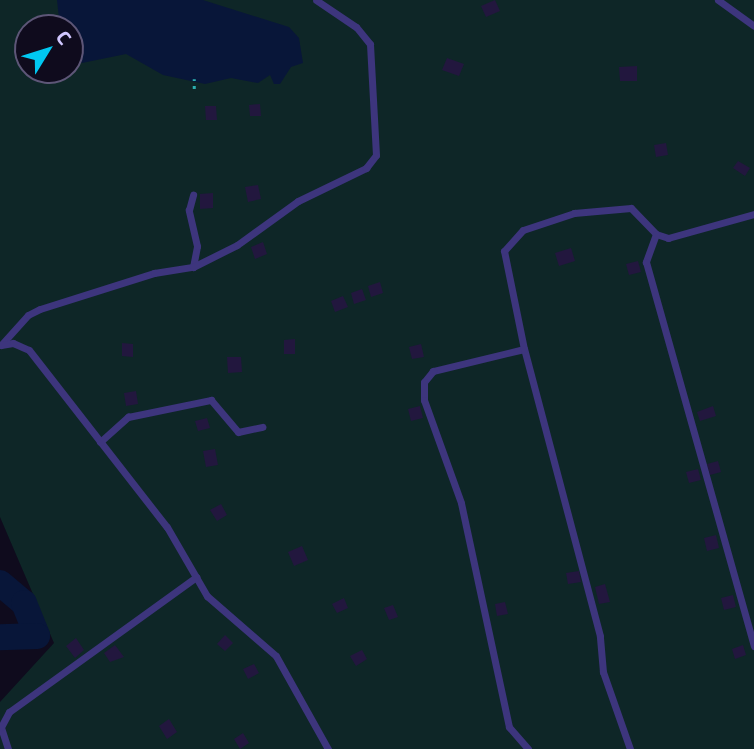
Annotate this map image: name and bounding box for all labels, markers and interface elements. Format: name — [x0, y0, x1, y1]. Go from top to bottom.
north arrow — [14, 14, 84, 84]
text: С — [52, 26, 77, 48]

